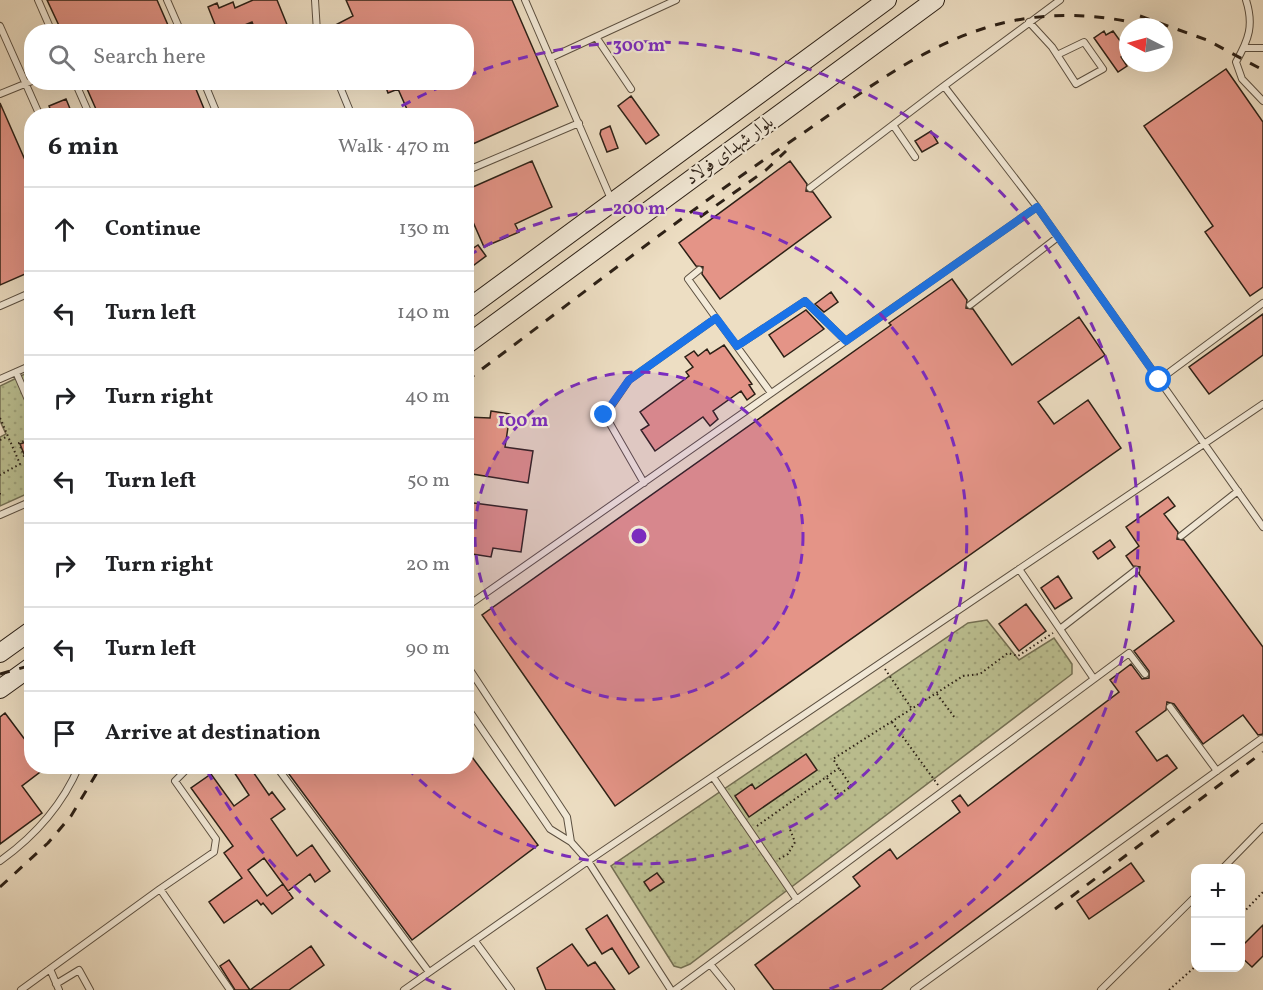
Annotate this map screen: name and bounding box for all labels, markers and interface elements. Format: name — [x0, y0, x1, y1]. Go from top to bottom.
north arrow — [1119, 18, 1173, 72]
search box — [24, 24, 474, 90]
text: 300 m — [613, 34, 665, 59]
icon: search — [45, 41, 78, 74]
text: Search here — [93, 42, 206, 73]
street label: بلوار شهدای فولاد — [681, 110, 779, 192]
text: 6 min — [48, 129, 119, 165]
text: Walk · 470 m — [338, 133, 450, 161]
text: 200 m — [613, 197, 665, 222]
icon: ahead — [48, 213, 81, 246]
text: Continue — [105, 214, 201, 245]
text: 130 m — [399, 215, 450, 243]
icon: left — [48, 297, 81, 330]
text: Turn left — [105, 298, 196, 329]
text: 140 m — [397, 299, 450, 327]
route start — [1145, 366, 1171, 392]
icon: right — [48, 381, 81, 414]
text: Turn right — [105, 382, 213, 413]
text: 40 m — [405, 383, 450, 411]
route end — [590, 401, 616, 427]
text: 100 m — [498, 409, 548, 434]
icon: left — [48, 465, 81, 498]
text: Turn left — [105, 466, 196, 497]
text: 50 m — [407, 467, 450, 495]
centre of rings — [629, 526, 649, 546]
icon: right — [48, 549, 81, 582]
text: Turn right — [105, 550, 213, 581]
text: 20 m — [406, 551, 450, 579]
icon: left — [48, 633, 81, 666]
text: Turn left — [105, 634, 196, 665]
text: 90 m — [406, 635, 450, 663]
icon: arrive — [48, 717, 81, 750]
text: Arrive at destination — [105, 718, 321, 749]
map controls — [1191, 864, 1245, 972]
button: + — [1191, 864, 1245, 918]
button: − — [1191, 918, 1245, 972]

